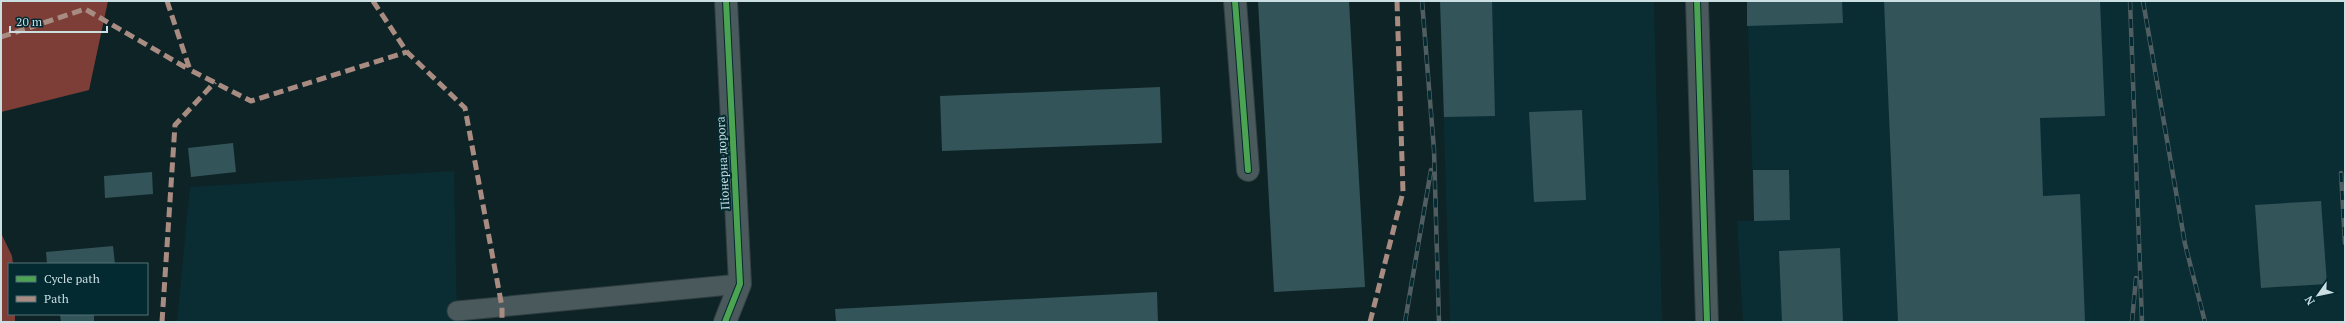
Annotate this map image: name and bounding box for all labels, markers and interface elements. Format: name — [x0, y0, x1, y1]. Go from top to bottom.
scale bar — [10, 8, 107, 34]
text: 20 m — [16, 14, 43, 29]
street label: Піонерна дорога — [713, 116, 732, 210]
legend — [8, 263, 148, 315]
text: Cycle path — [44, 271, 100, 286]
north arrow — [2298, 275, 2338, 315]
text: Path — [44, 291, 69, 306]
text: N — [2301, 293, 2318, 308]

